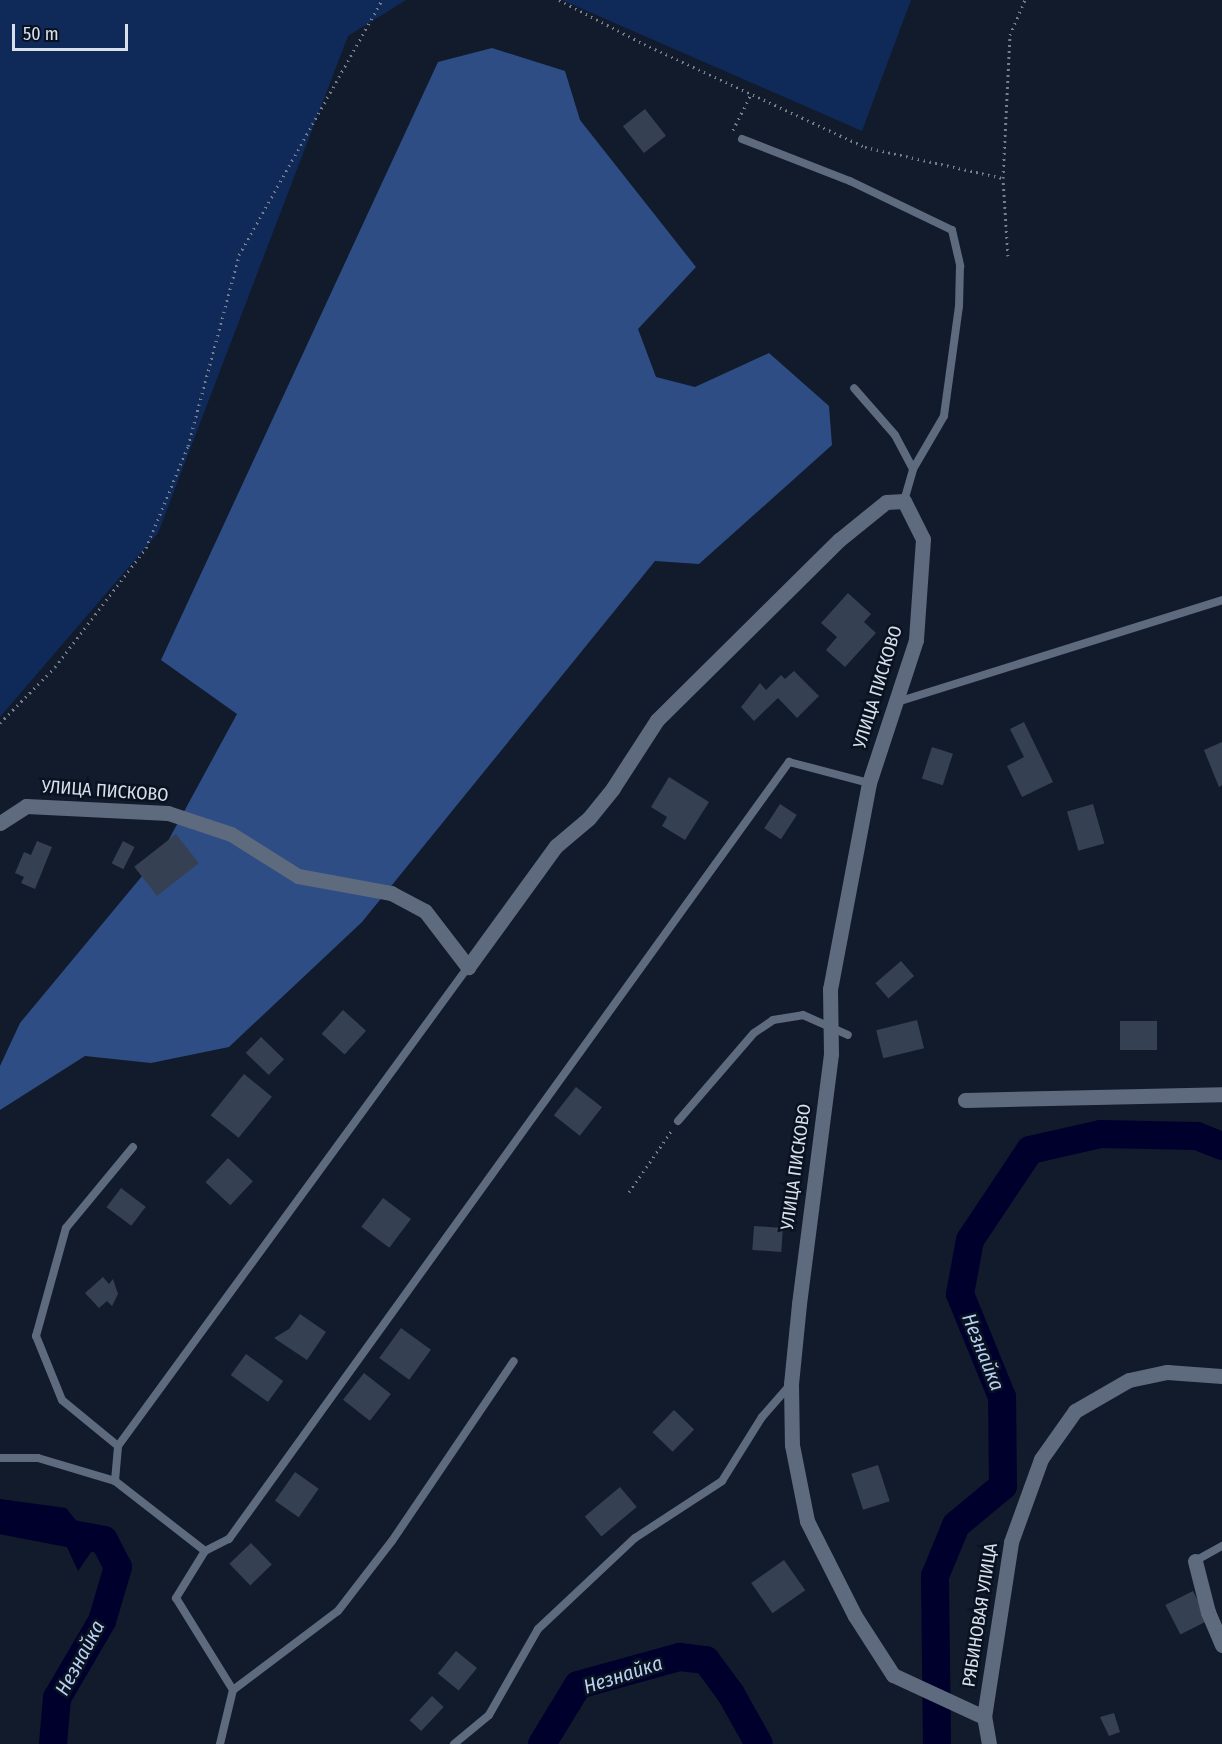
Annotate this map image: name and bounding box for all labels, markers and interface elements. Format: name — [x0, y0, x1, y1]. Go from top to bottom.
scale bar — [15, 12, 130, 50]
text: 50 m — [23, 23, 59, 45]
street label: УЛИЦА ПИСКОВО — [849, 623, 907, 751]
street label: УЛИЦА ПИСКОВО — [41, 776, 169, 806]
street label: УЛИЦА ПИСКОВО — [776, 1103, 816, 1231]
water label: Незнайка — [957, 1310, 1009, 1394]
street label: РЯБИНОВАЯ УЛИЦА — [958, 1542, 1002, 1688]
water label: Незнайка — [50, 1616, 110, 1700]
water label: Незнайка — [581, 1651, 665, 1699]

